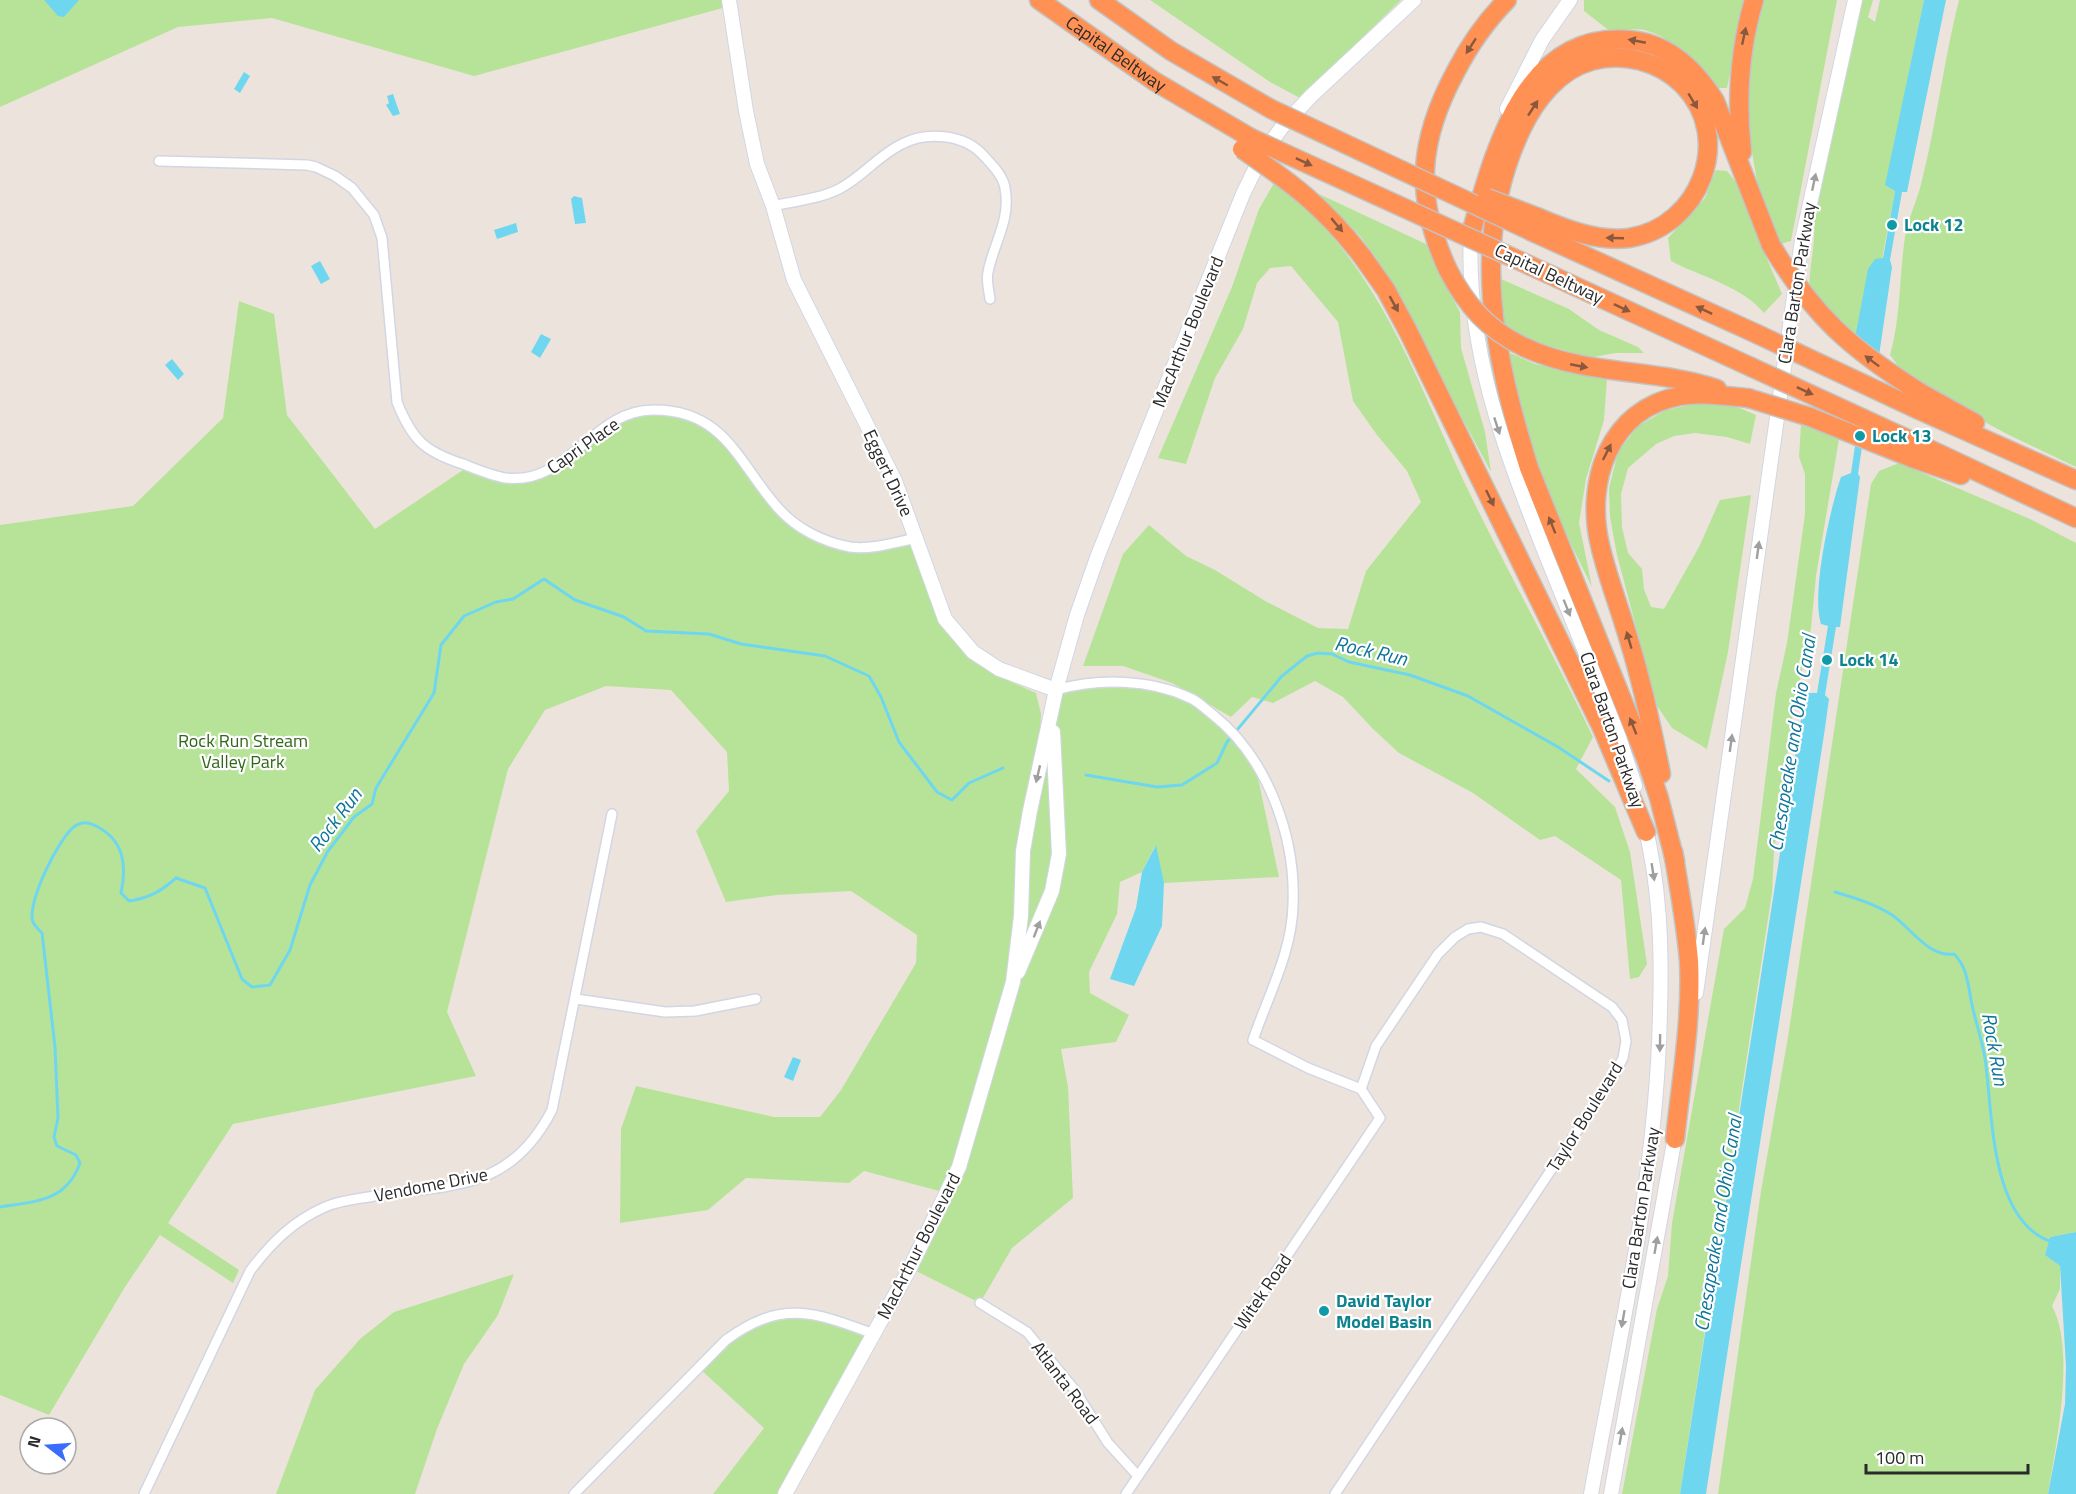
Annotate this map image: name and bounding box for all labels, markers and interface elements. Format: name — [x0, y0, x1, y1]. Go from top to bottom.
street label: Capital Beltway — [1060, 9, 1172, 99]
one-way arrow — [1740, 26, 1749, 45]
one-way arrow — [1627, 37, 1646, 46]
one-way arrow — [1466, 38, 1477, 54]
one-way arrow — [1211, 76, 1228, 86]
one-way arrow — [1688, 93, 1699, 109]
one-way arrow — [1527, 100, 1539, 116]
one-way arrow — [1295, 157, 1313, 167]
one-way arrow — [1810, 173, 1819, 192]
street label: Clara Barton Parkway — [1770, 200, 1823, 366]
place label: Lock 12 — [1904, 211, 1964, 238]
one-way arrow — [1330, 217, 1343, 232]
marker: Lock 12 — [1885, 218, 1899, 232]
one-way arrow — [1605, 233, 1624, 243]
street label: Capital Beltway — [1490, 236, 1608, 311]
street label: MacArthur Boulevard — [1145, 252, 1230, 412]
one-way arrow — [1389, 296, 1399, 313]
one-way arrow — [1614, 303, 1631, 312]
one-way arrow — [1694, 305, 1712, 315]
one-way arrow — [1865, 355, 1881, 367]
one-way arrow — [1570, 362, 1589, 371]
one-way arrow — [1796, 387, 1813, 396]
street label: Capri Place — [541, 411, 624, 480]
one-way arrow — [1493, 417, 1503, 435]
place label: Lock 13 — [1872, 422, 1932, 449]
street label: Eggert Drive — [857, 425, 920, 521]
marker: Lock 13 — [1853, 429, 1867, 443]
one-way arrow — [1602, 443, 1612, 460]
one-way arrow — [1485, 489, 1495, 506]
one-way arrow — [1547, 516, 1556, 534]
one-way arrow — [1754, 540, 1763, 559]
one-way arrow — [1562, 599, 1572, 617]
water label: Rock Run — [1332, 627, 1411, 674]
water label: Chesapeake and Ohio Canal — [1759, 630, 1824, 853]
one-way arrow — [1624, 631, 1633, 649]
place label: Lock 14 — [1839, 646, 1899, 673]
street label: Clara Barton Parkway — [1573, 648, 1652, 812]
marker: Lock 14 — [1820, 653, 1834, 667]
one-way arrow — [1628, 716, 1638, 734]
park label: Rock Run Stream Valley Park — [178, 727, 308, 775]
one-way arrow — [1727, 733, 1736, 752]
one-way arrow — [1033, 765, 1042, 784]
water label: Rock Run — [300, 780, 370, 858]
one-way arrow — [1649, 863, 1658, 882]
one-way arrow — [1033, 920, 1043, 938]
one-way arrow — [1699, 926, 1708, 945]
water label: Rock Run — [1974, 1010, 2017, 1089]
one-way arrow — [1655, 1034, 1664, 1053]
street label: Taylor Boulevard — [1540, 1056, 1629, 1177]
water label: Chesapeake and Ohio Canal — [1685, 1110, 1750, 1333]
street label: Clara Barton Parkway — [1614, 1125, 1667, 1291]
street label: Vendome Drive — [372, 1160, 490, 1209]
street label: MacArthur Boulevard — [870, 1168, 967, 1324]
one-way arrow — [1652, 1235, 1661, 1254]
street label: Witek Road — [1227, 1248, 1298, 1335]
place label: David Taylor Model Basin — [1336, 1287, 1432, 1335]
marker: David Taylor Model Basin — [1317, 1304, 1331, 1318]
one-way arrow — [1618, 1310, 1627, 1329]
street label: Atlanta Road — [1025, 1336, 1106, 1430]
north arrow — [18, 1416, 78, 1476]
one-way arrow — [1617, 1427, 1626, 1446]
text: N — [21, 1433, 47, 1450]
scale bar — [1866, 1437, 2028, 1475]
text: 100 m — [1875, 1444, 1924, 1471]

